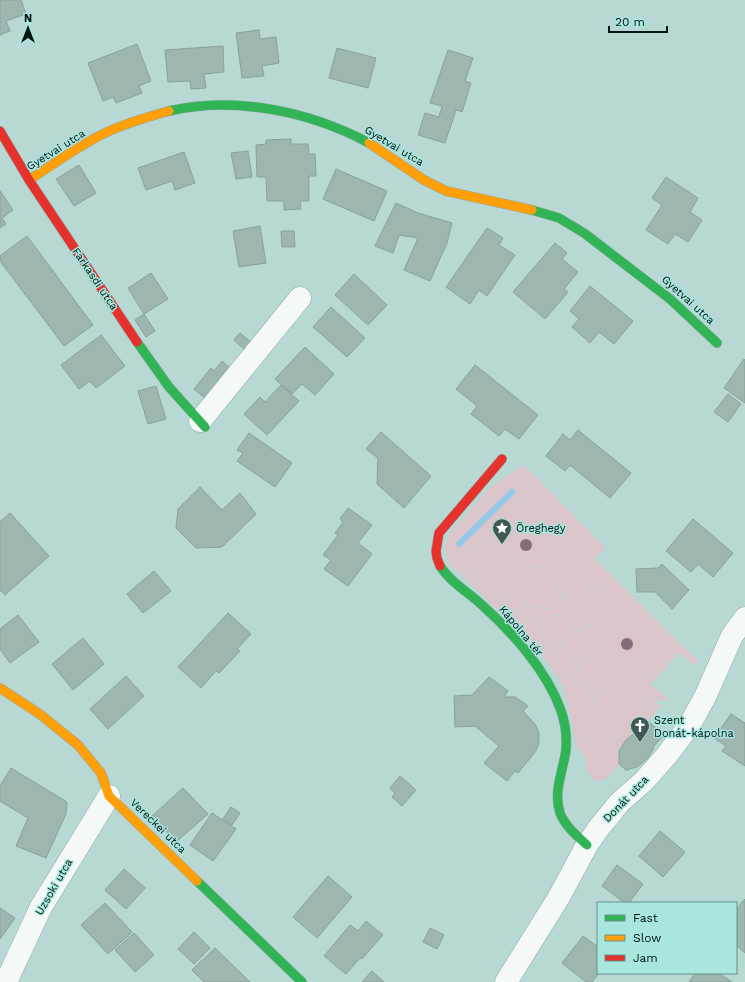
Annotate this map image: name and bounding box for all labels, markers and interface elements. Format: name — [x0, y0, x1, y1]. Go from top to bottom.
north arrow — [8, 8, 48, 48]
scale bar — [609, 8, 667, 34]
text: N — [24, 12, 32, 25]
text: 20 m — [615, 15, 645, 29]
street label: Gyetvai utca — [362, 123, 426, 169]
street label: Gyetvai utca — [24, 127, 88, 173]
street label: Farkasdi utca — [69, 245, 121, 313]
street label: Gyetvai utca — [659, 273, 717, 327]
place icon: Öreghegy — [491, 517, 513, 545]
place label: Öreghegy — [516, 521, 566, 535]
street label: Kápolna tér — [496, 603, 546, 659]
place label: Szent Donát-kápolna — [654, 714, 734, 740]
church icon: Szent Donát-kápolna — [629, 715, 651, 743]
street label: Donát utca — [601, 773, 651, 825]
street label: Vereckei utca — [127, 796, 189, 856]
street label: Uzsoki utca — [33, 857, 75, 917]
legend — [597, 902, 737, 974]
text: Fast — [633, 911, 658, 925]
text: Slow — [633, 931, 661, 945]
text: Jam — [633, 951, 658, 965]

